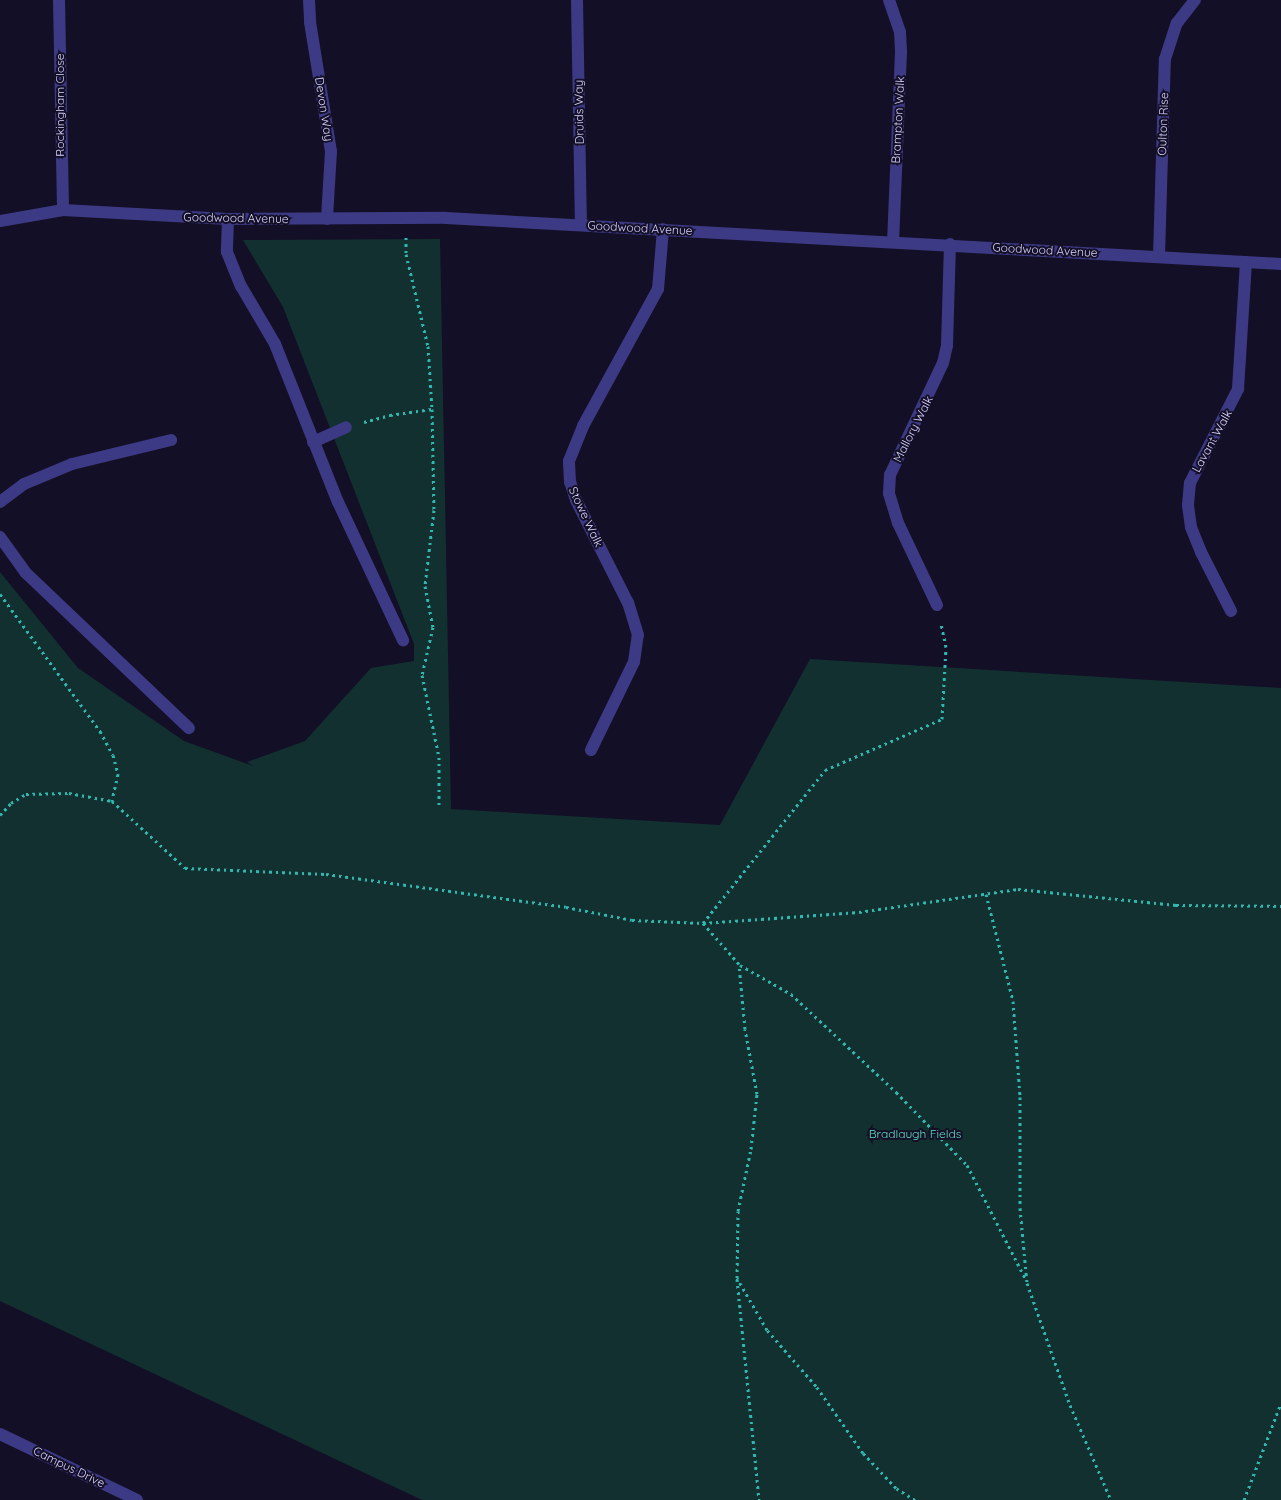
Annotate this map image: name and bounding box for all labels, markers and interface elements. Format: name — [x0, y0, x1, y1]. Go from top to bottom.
street label: Rockingham Close — [53, 53, 67, 157]
street label: Devon Way — [312, 76, 336, 142]
street label: Brampton Walk — [889, 76, 907, 164]
street label: Druids Way — [571, 80, 587, 144]
street label: Oulton Rise — [1155, 92, 1171, 156]
street label: Goodwood Avenue — [183, 210, 289, 226]
street label: Goodwood Avenue — [587, 218, 693, 238]
street label: Goodwood Avenue — [992, 240, 1098, 260]
street label: Mallory Walk — [890, 393, 936, 465]
street label: Lavant Walk — [1189, 407, 1235, 475]
street label: Stowe Walk — [566, 484, 606, 550]
park label: Bradlaugh Fields — [869, 1127, 961, 1141]
street label: Campus Drive — [31, 1443, 107, 1491]

